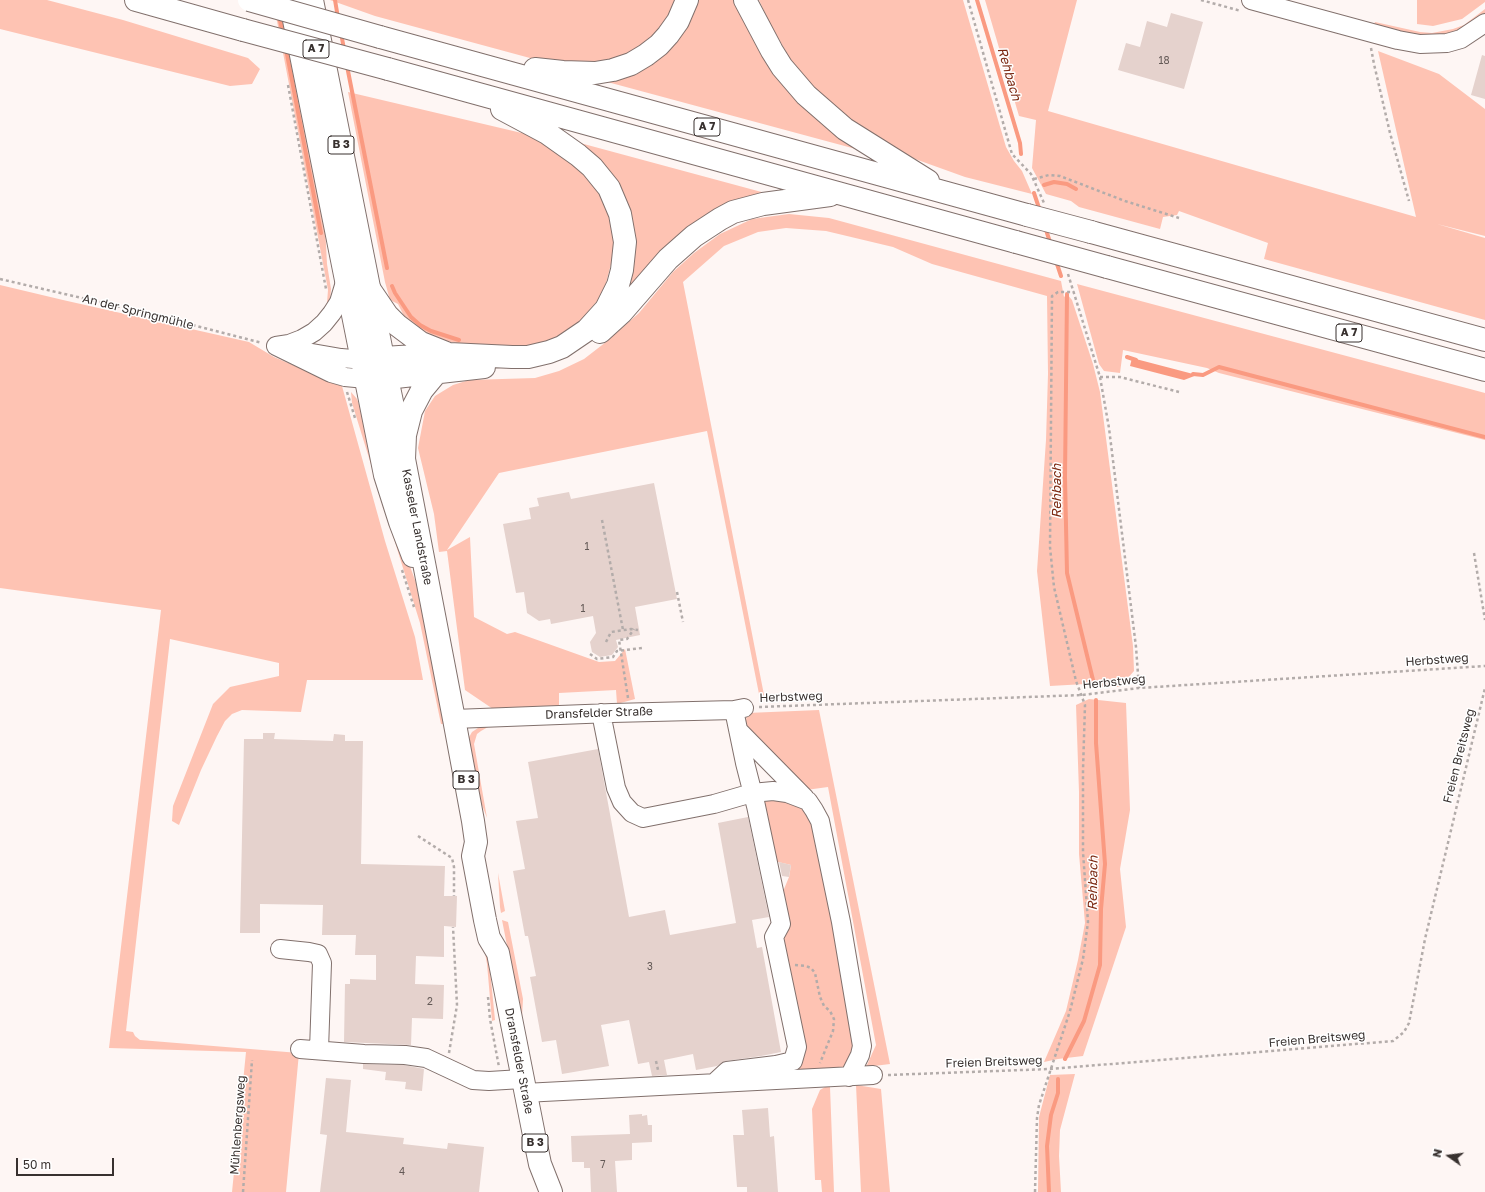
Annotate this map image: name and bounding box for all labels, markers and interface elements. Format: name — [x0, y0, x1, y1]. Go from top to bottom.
road number: A 7 — [303, 40, 329, 58]
water label: Rehbach — [994, 46, 1024, 102]
house number: 18 — [1159, 55, 1169, 67]
road number: A 7 — [694, 118, 720, 136]
road number: B 3 — [328, 136, 354, 154]
street label: An der Springmühle — [81, 291, 195, 333]
road number: A 7 — [1336, 324, 1362, 342]
water label: Rehbach — [1049, 464, 1065, 518]
street label: Kasseler Landstraße — [399, 468, 435, 586]
house number: 1 — [585, 541, 589, 553]
house number: 1 — [581, 603, 585, 615]
street label: Herbstweg — [1405, 651, 1469, 669]
street label: Herbstweg — [1082, 672, 1146, 692]
street label: Herbstweg — [759, 689, 823, 705]
street label: Dransfelder Straße — [545, 704, 653, 722]
street label: Freien Breitsweg — [1440, 707, 1478, 805]
road number: B 3 — [453, 771, 479, 789]
water label: Rehbach — [1085, 856, 1101, 910]
house number: 3 — [647, 961, 653, 973]
house number: 2 — [427, 996, 433, 1008]
street label: Dransfelder Straße — [502, 1007, 536, 1115]
street label: Freien Breitsweg — [1268, 1028, 1366, 1050]
street label: Freien Breitsweg — [945, 1053, 1043, 1071]
street label: Mühlenbergsweg — [227, 1075, 249, 1175]
road number: B 3 — [522, 1134, 548, 1152]
north arrow — [1429, 1136, 1469, 1176]
text: N — [1430, 1147, 1444, 1159]
scale bar — [18, 1150, 116, 1176]
text: 50 m — [23, 1157, 51, 1172]
house number: 7 — [600, 1159, 606, 1171]
house number: 4 — [399, 1166, 405, 1178]

